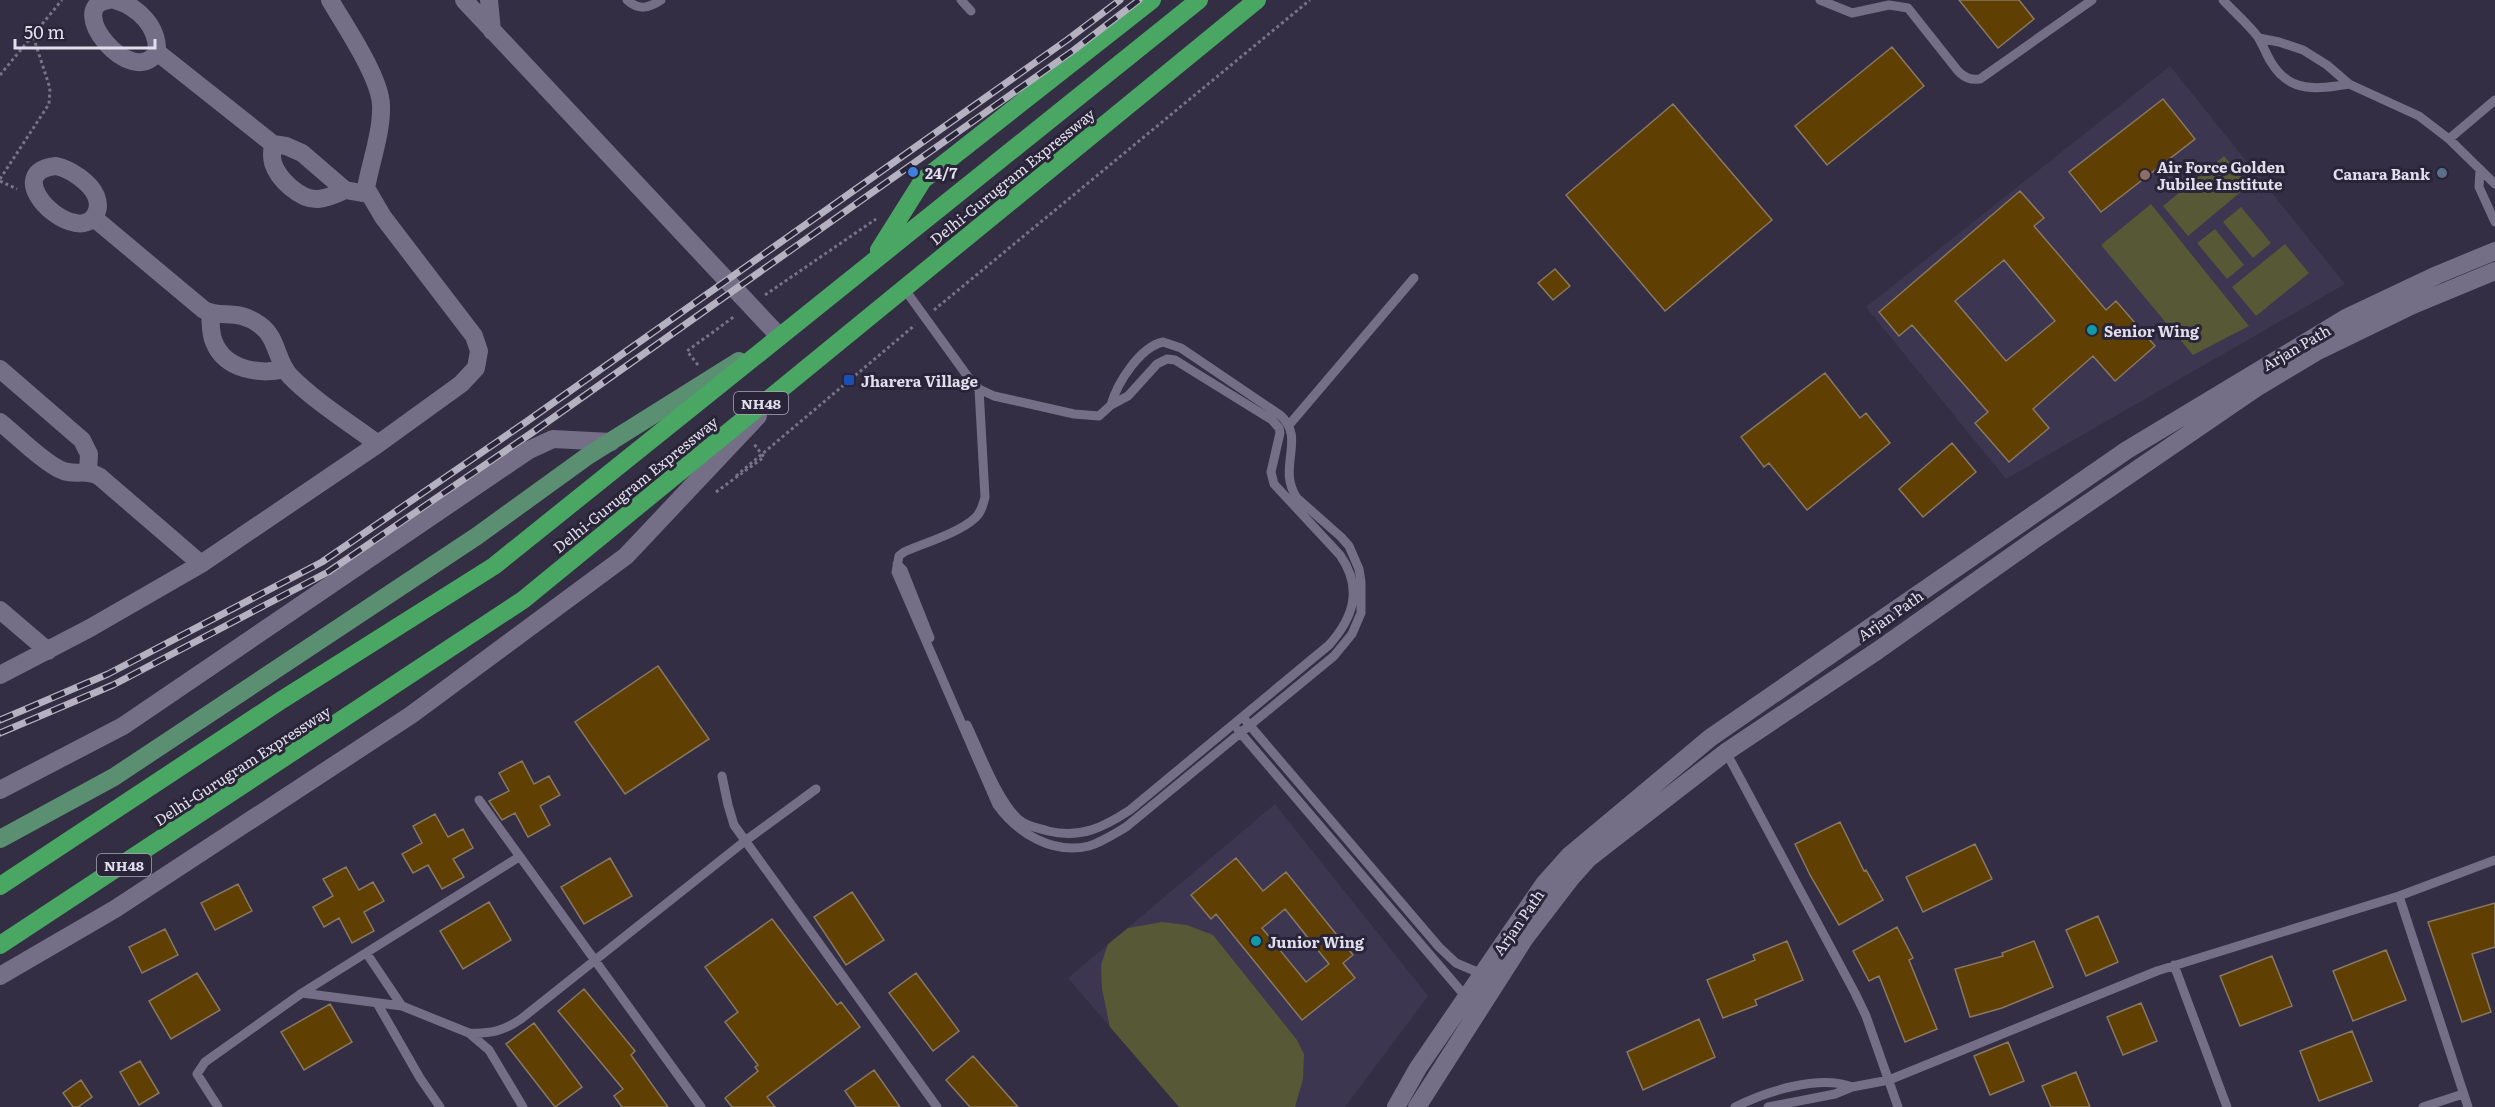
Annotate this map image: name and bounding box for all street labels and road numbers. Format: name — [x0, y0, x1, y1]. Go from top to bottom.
street label: Delhi-Gurugram Expressway — [925, 102, 1100, 250]
street label: Arjan Path — [2257, 318, 2335, 376]
road number: NH48 — [734, 392, 788, 414]
street label: Delhi-Gurugram Expressway — [548, 410, 723, 558]
street label: Arjan Path — [1852, 584, 1928, 646]
street label: Delhi-Gurugram Expressway — [149, 699, 335, 831]
road number: NH48 — [97, 854, 151, 876]
street label: Arjan Path — [1487, 884, 1549, 960]

